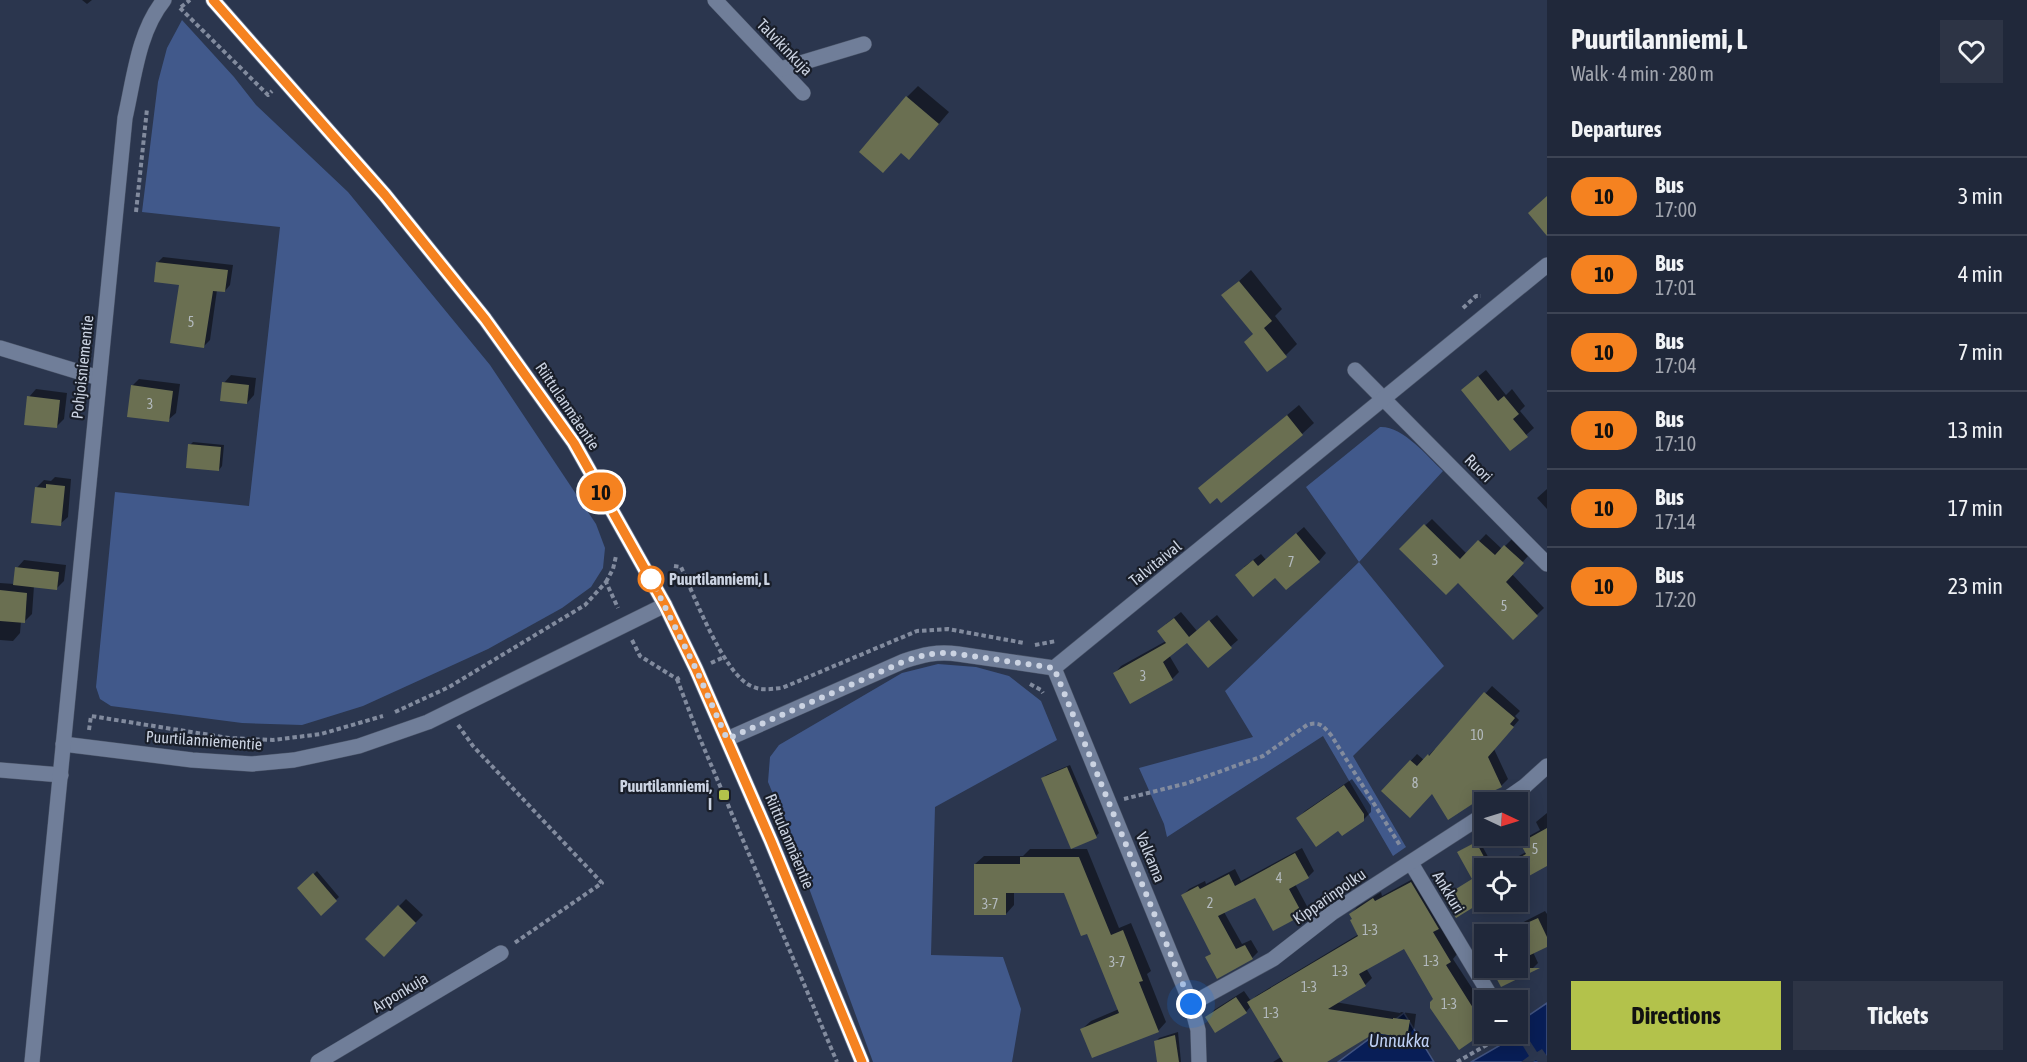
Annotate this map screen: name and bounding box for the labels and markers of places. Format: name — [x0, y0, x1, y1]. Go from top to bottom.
marker: Puurtilanniemi, L — [638, 566, 664, 592]
place label: Puurtilanniemi, L — [669, 570, 771, 588]
place label: Puurtilanniemi, I — [620, 777, 712, 813]
marker: Puurtilanniemi, I — [717, 788, 731, 802]

